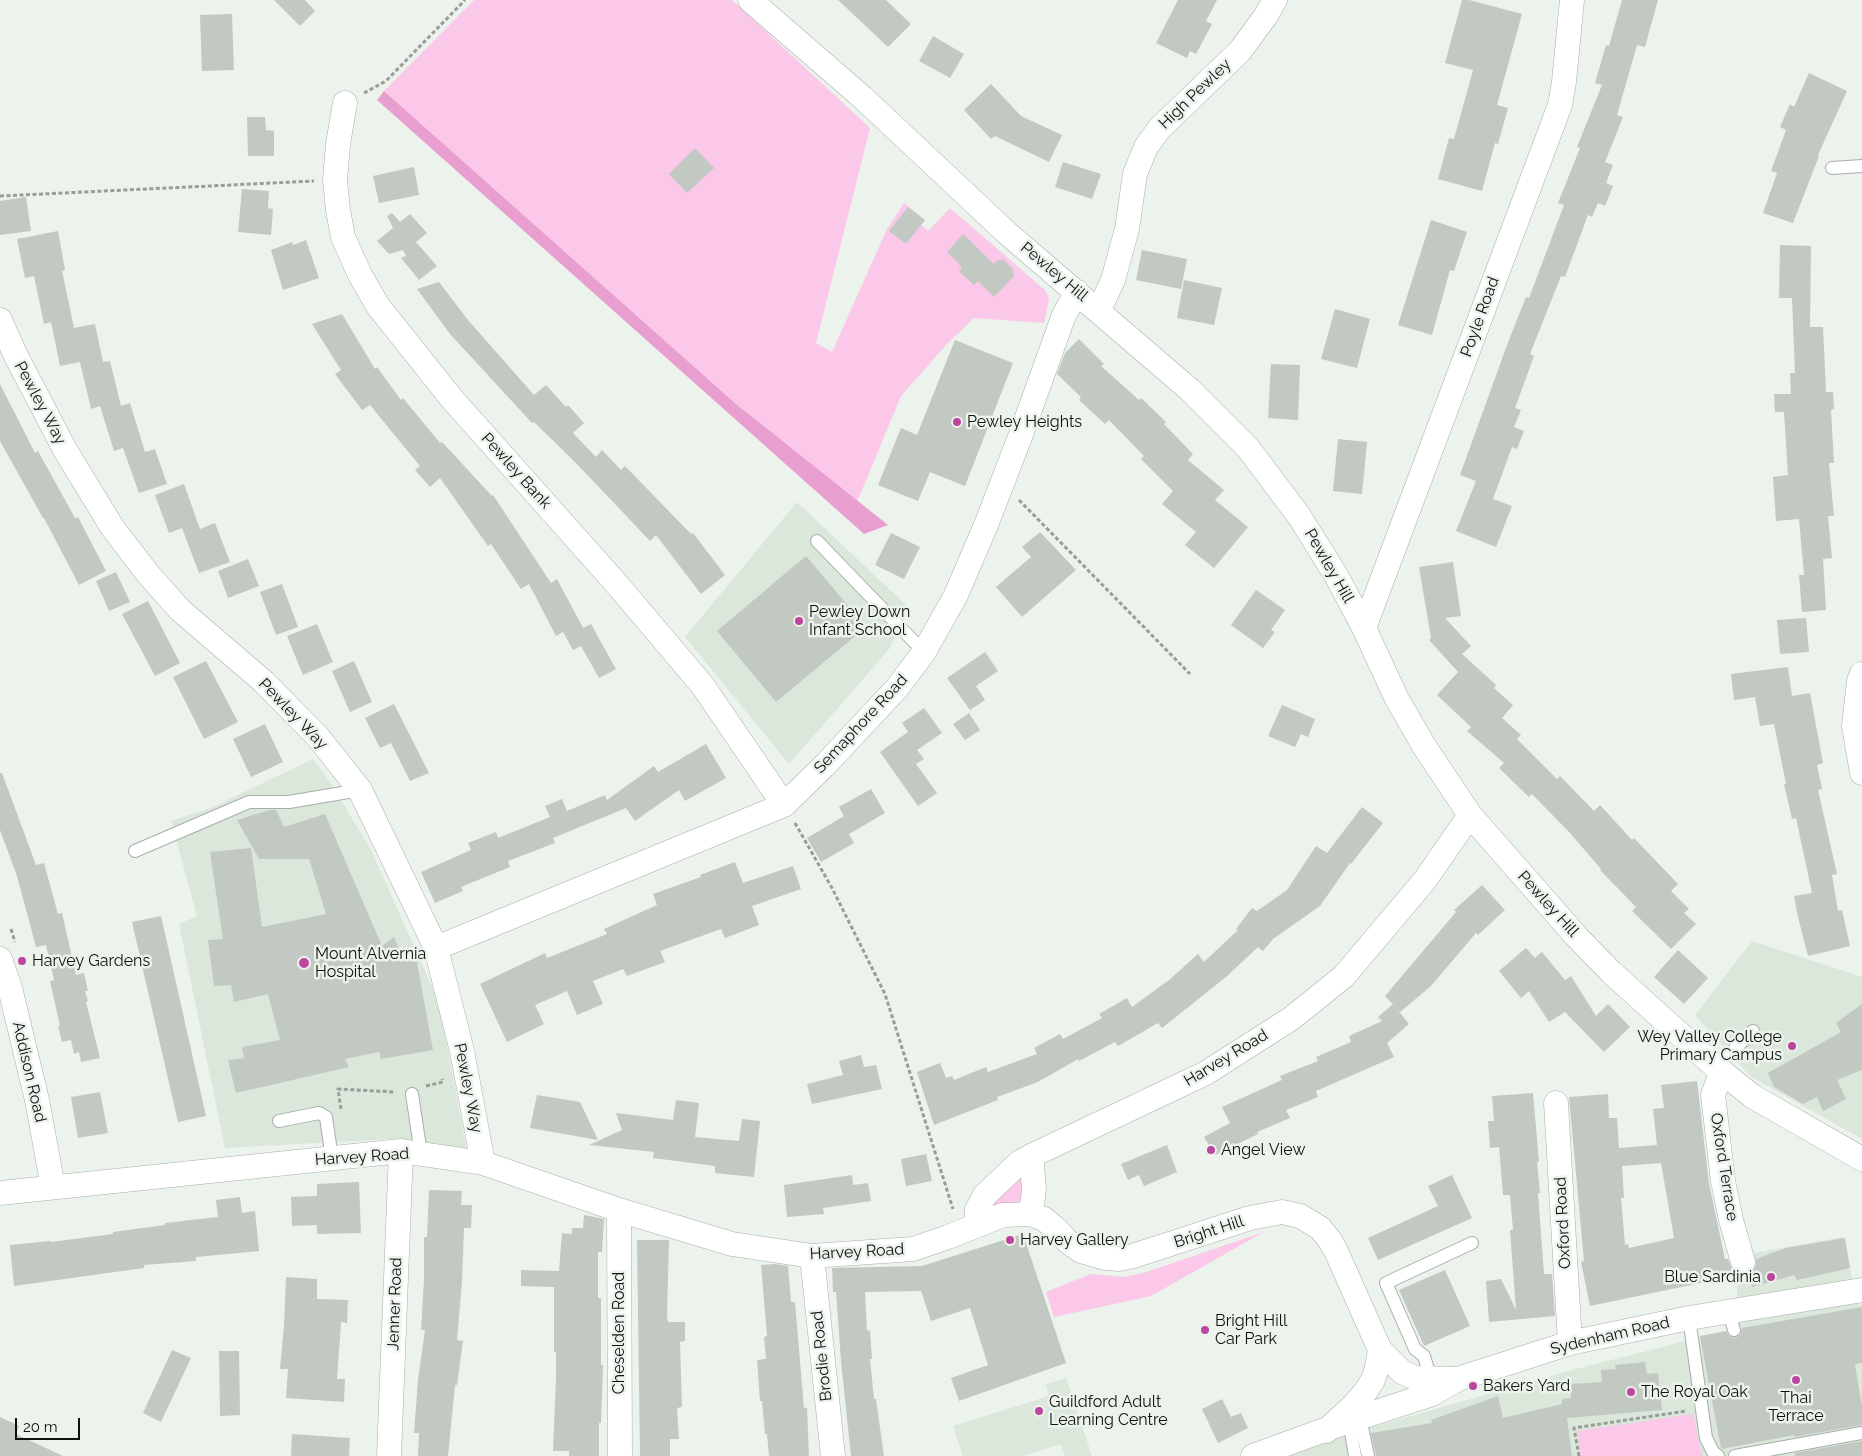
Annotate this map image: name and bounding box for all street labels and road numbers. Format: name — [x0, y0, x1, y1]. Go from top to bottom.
street label: High Pewley — [1155, 55, 1235, 133]
street label: Pewley Hill — [1016, 238, 1092, 306]
street label: Poyle Road — [1457, 274, 1503, 360]
street label: Pewley Way — [10, 358, 70, 448]
street label: Pewley Bank — [477, 429, 555, 513]
street label: Pewley Hill — [1300, 526, 1358, 606]
street label: Semaphore Road — [810, 670, 912, 778]
street label: Pewley Way — [254, 675, 332, 753]
street label: Pewley Hill — [1513, 867, 1583, 941]
street label: Addison Road — [8, 1020, 50, 1124]
street label: Harvey Road — [1181, 1025, 1271, 1091]
street label: Pewley Way — [450, 1041, 486, 1135]
street label: Oxford Terrace — [1706, 1112, 1742, 1222]
street label: Harvey Road — [314, 1144, 410, 1170]
street label: Oxford Road — [1551, 1176, 1575, 1270]
street label: Bright Hill — [1172, 1212, 1246, 1252]
street label: Harvey Road — [809, 1240, 905, 1264]
street label: Jenner Road — [384, 1257, 406, 1351]
street label: Cheselden Road — [609, 1272, 629, 1394]
street label: Brodie Road — [808, 1310, 836, 1402]
street label: Sydenham Road — [1549, 1313, 1671, 1359]

